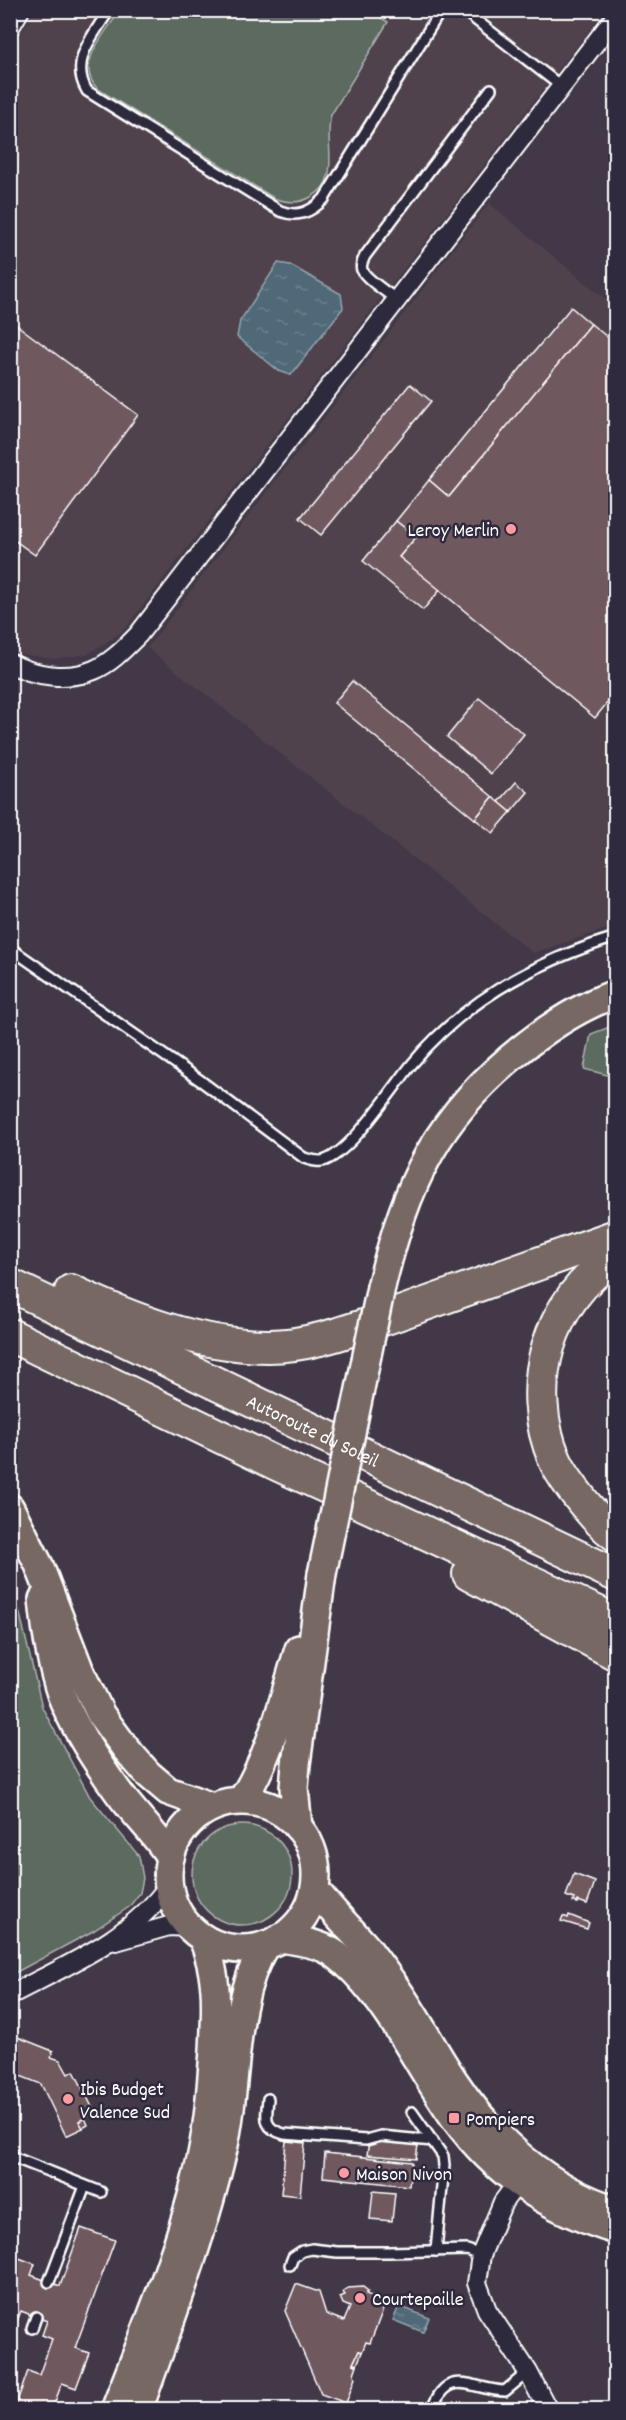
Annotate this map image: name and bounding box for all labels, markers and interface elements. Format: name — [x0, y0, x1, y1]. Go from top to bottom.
place label: Leroy Merlin — [407, 518, 499, 546]
marker: Leroy Merlin — [504, 522, 518, 536]
street label: Autoroute du Soleil — [241, 1389, 383, 1477]
place label: Ibis Budget Valence Sud — [80, 2077, 170, 2128]
marker: Ibis Budget Valence Sud — [61, 2092, 75, 2106]
place label: Pompiers — [466, 2107, 535, 2135]
marker: Pompiers — [447, 2111, 461, 2125]
place label: Maison Nivon — [356, 2162, 452, 2190]
marker: Maison Nivon — [337, 2166, 351, 2180]
place label: Courtepaille — [372, 2287, 464, 2315]
marker: Courtepaille — [353, 2291, 367, 2305]

